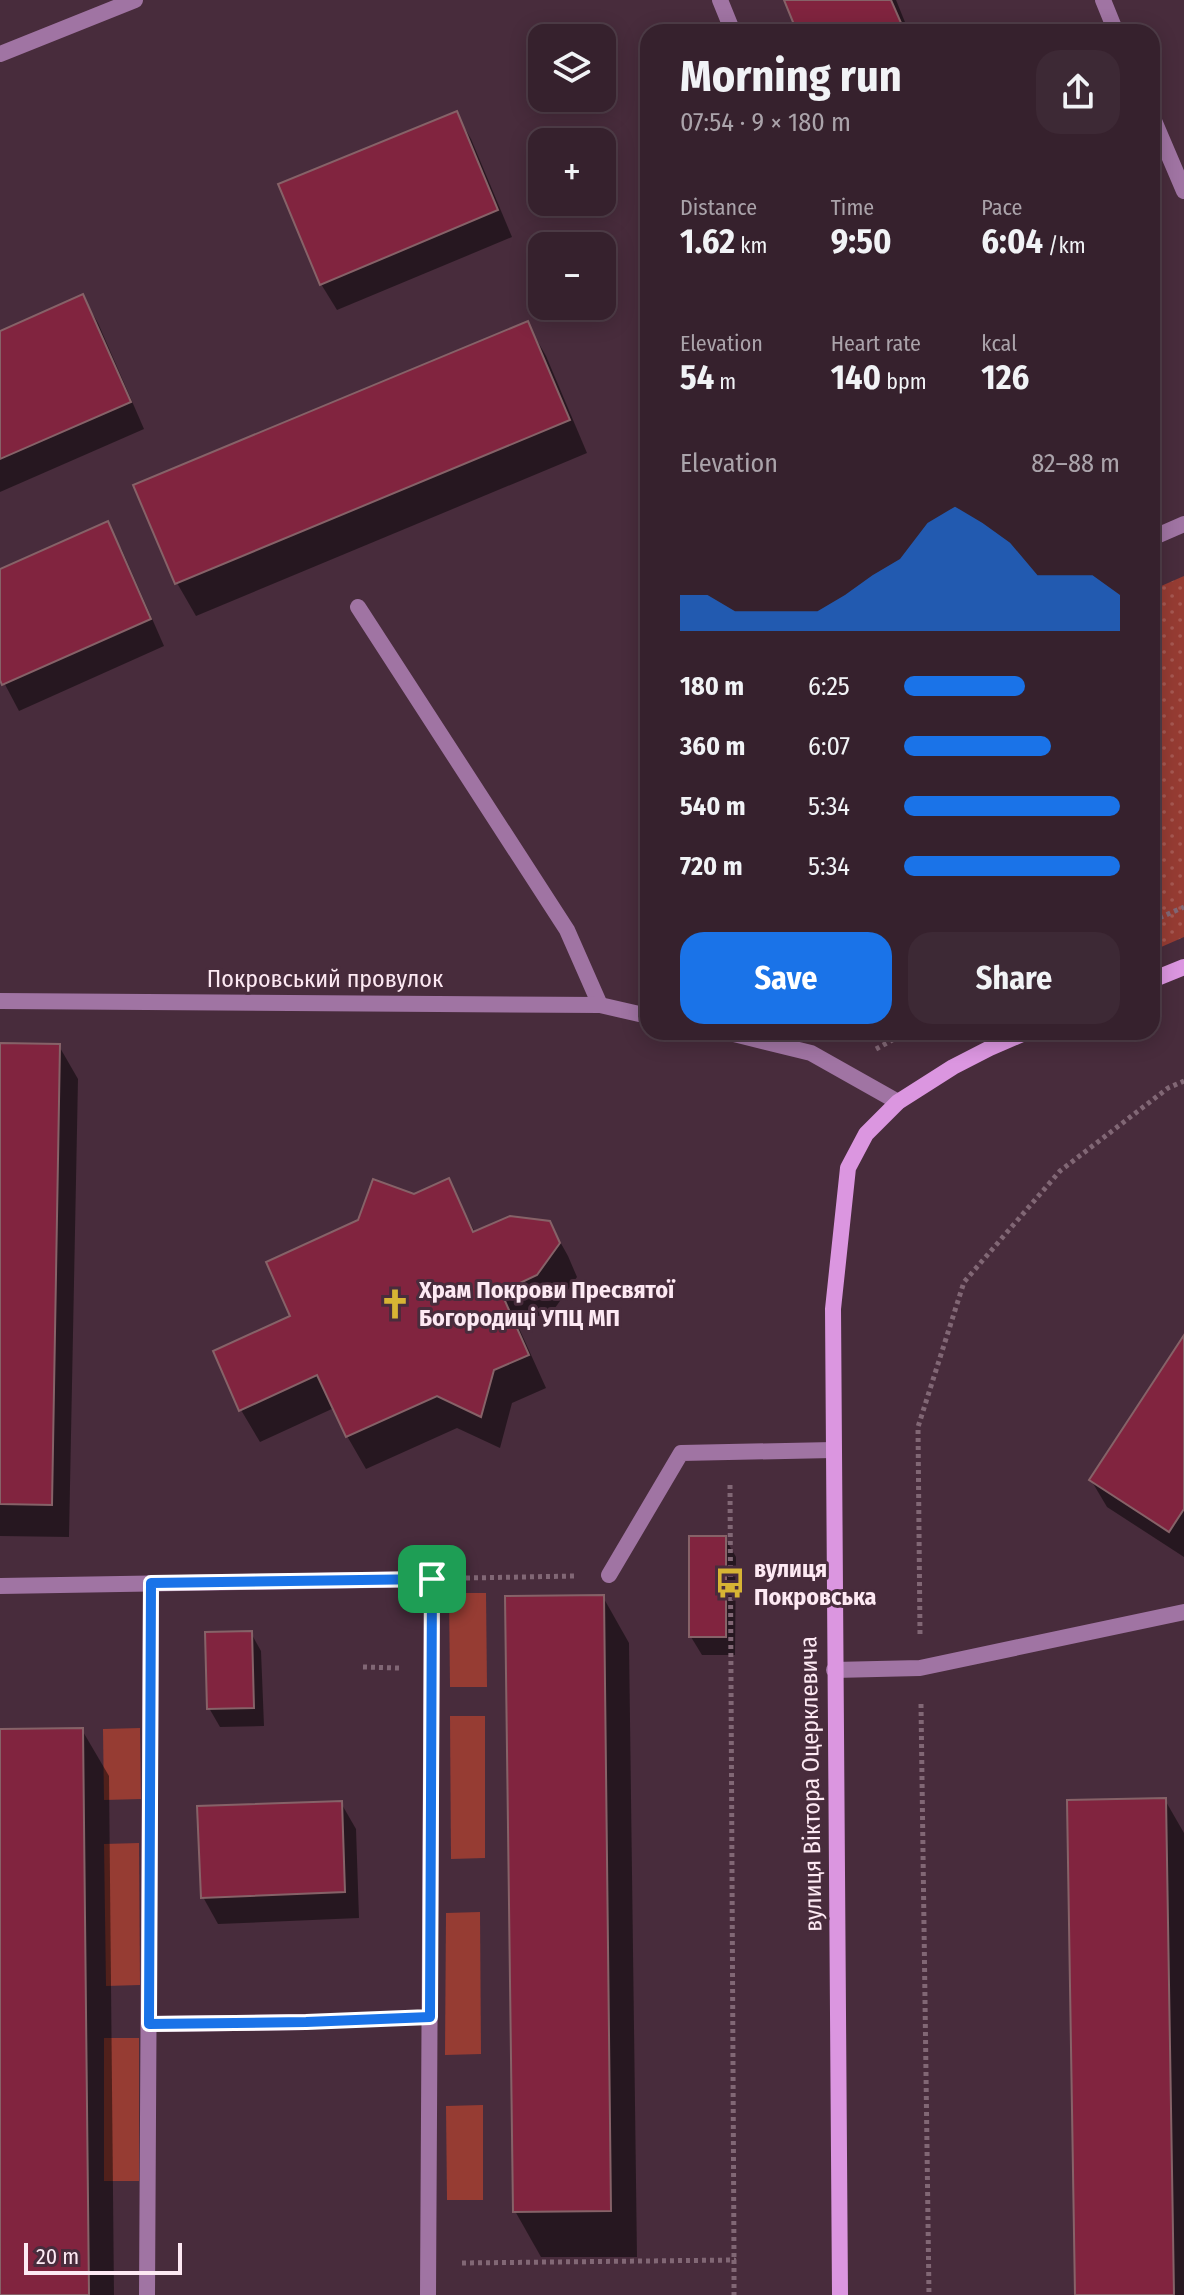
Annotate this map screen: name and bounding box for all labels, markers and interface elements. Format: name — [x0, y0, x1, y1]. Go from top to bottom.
map controls — [528, 24, 616, 320]
button: layers — [528, 24, 616, 112]
text: Morning run — [680, 50, 902, 103]
button: share — [1036, 50, 1120, 134]
text: 07:54 · 9 × 180 m — [680, 107, 851, 138]
button: + — [528, 128, 616, 216]
text: Distance — [680, 194, 757, 221]
text: Time — [831, 194, 874, 221]
text: Pace — [981, 194, 1022, 221]
text: 1.62 — [680, 221, 735, 262]
text: 9:50 — [831, 221, 892, 262]
text: 6:04 — [981, 221, 1043, 262]
button: − — [528, 232, 616, 320]
text: km — [735, 232, 767, 259]
text: /km — [1043, 232, 1086, 259]
text: Elevation — [680, 330, 763, 357]
text: Heart rate — [831, 330, 921, 357]
text: kcal — [981, 330, 1017, 357]
text: 54 — [680, 357, 714, 398]
text: 140 — [831, 357, 881, 398]
text: 126 — [981, 357, 1029, 398]
text: m — [714, 368, 736, 395]
text: bpm — [881, 368, 927, 395]
text: Elevation — [680, 448, 778, 479]
text: 82–88 m — [1031, 448, 1120, 479]
text: 180 m — [680, 671, 744, 702]
text: 6:25 — [808, 671, 850, 702]
text: 360 m — [680, 731, 745, 762]
text: 6:07 — [808, 731, 850, 762]
text: 540 m — [680, 791, 746, 822]
text: 5:34 — [808, 791, 850, 822]
text: 720 m — [680, 851, 743, 882]
text: 5:34 — [808, 851, 850, 882]
button: Save — [680, 932, 892, 1024]
button: Share — [908, 932, 1120, 1024]
street label: Покровський провулок — [207, 965, 444, 993]
place label: Храм Покрови Пресвятої Богородиці УПЦ МП — [418, 1276, 676, 1332]
church icon: Храм Покрови Пресвятої Богородиці УПЦ МП — [378, 1287, 412, 1321]
pin — [398, 1545, 466, 1613]
place label: вулиця Покровська — [754, 1555, 877, 1611]
icon: arrive — [410, 1557, 454, 1601]
bus stop icon: вулиця Покровська — [713, 1566, 747, 1600]
street label: вулиця Віктора Оцерклевича — [794, 1636, 828, 1932]
scale bar — [24, 2239, 182, 2275]
text: 20 m — [36, 2243, 79, 2270]

